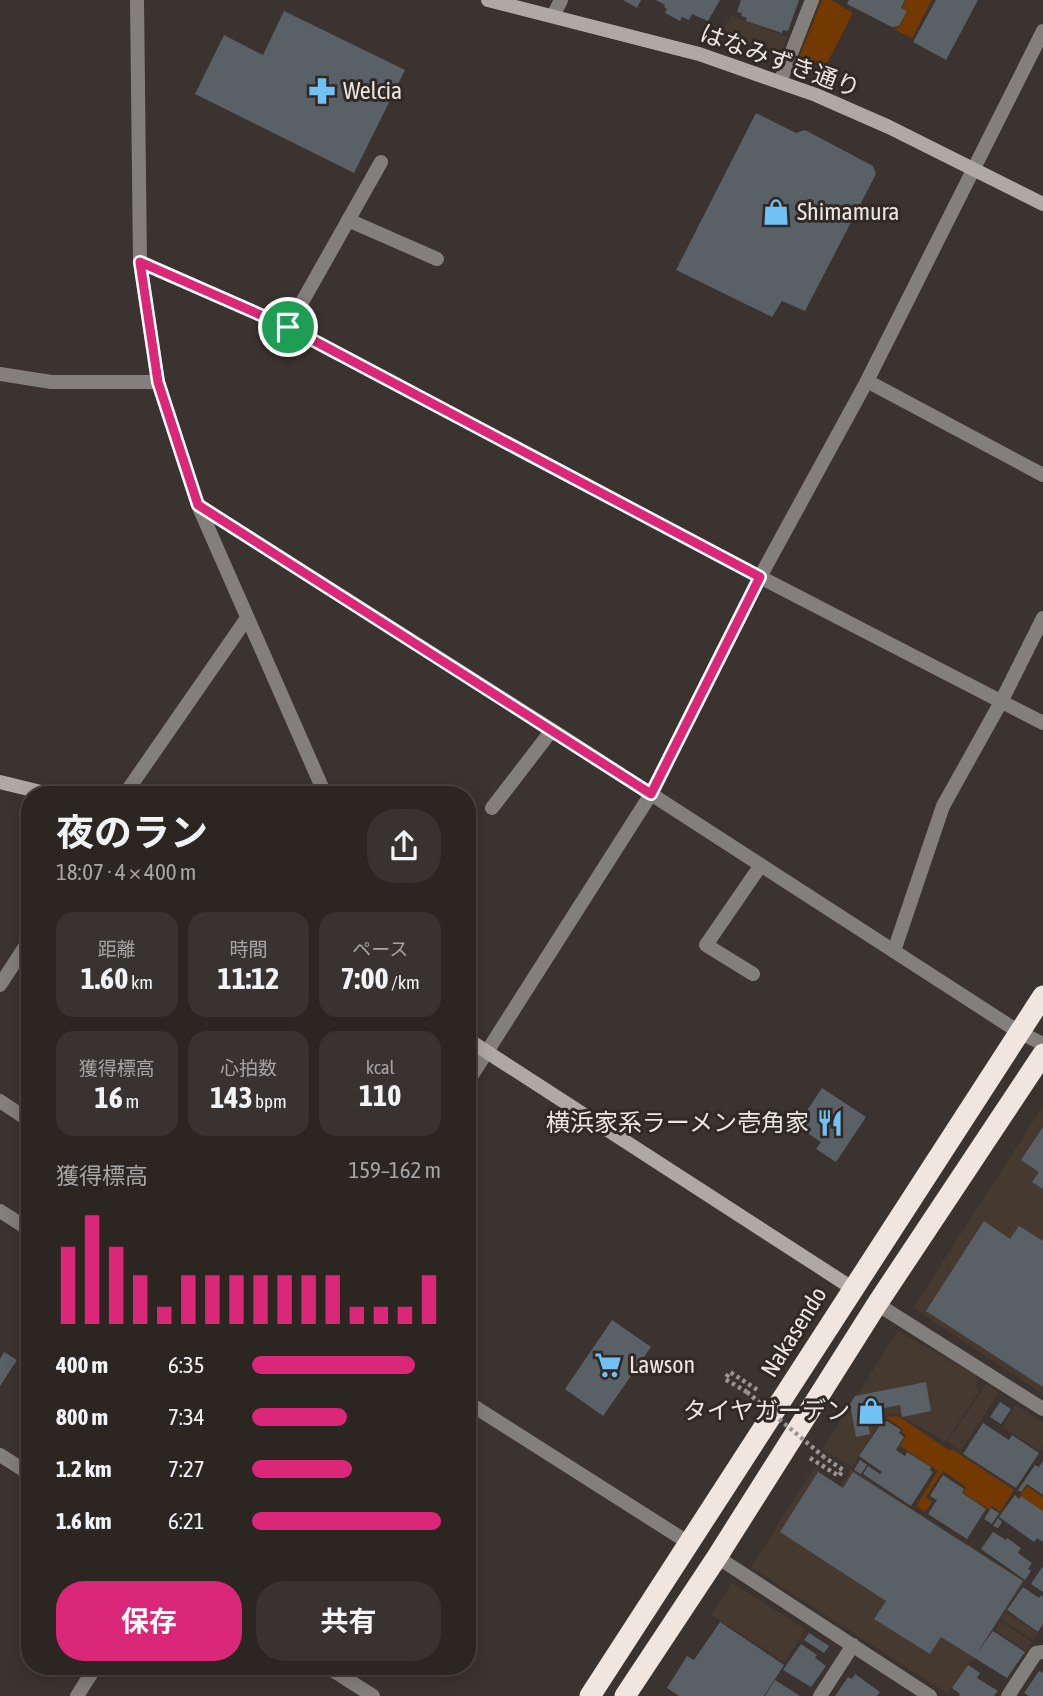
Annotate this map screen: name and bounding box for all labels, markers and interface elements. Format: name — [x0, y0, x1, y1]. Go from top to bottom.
street label: はなみずき通り — [697, 19, 864, 102]
pharmacy icon: Welcia — [307, 76, 337, 106]
place label: Welcia — [343, 77, 402, 104]
shop icon: Shimamura — [761, 197, 791, 227]
place label: Shimamura — [797, 198, 899, 225]
pin — [258, 297, 318, 357]
icon: arrive — [269, 308, 307, 346]
button: share — [367, 809, 441, 883]
text: 夜のラン — [56, 811, 208, 854]
text: 18:07 · 4 × 400 m — [56, 859, 196, 885]
text: 距離 — [98, 938, 136, 960]
text: 時間 — [229, 938, 268, 960]
text: ペース — [352, 938, 408, 960]
text: 1.60 — [81, 961, 128, 995]
text: 11:12 — [218, 961, 279, 995]
text: 7:00 — [340, 961, 389, 995]
text: km — [128, 971, 153, 993]
text: /km — [389, 971, 420, 993]
text: kcal — [366, 1056, 395, 1078]
text: 獲得標高 — [79, 1057, 155, 1079]
text: 心拍数 — [220, 1057, 277, 1079]
text: 110 — [359, 1078, 401, 1112]
text: 16 — [95, 1080, 123, 1114]
text: 143 — [210, 1080, 253, 1114]
text: m — [123, 1090, 139, 1112]
text: bpm — [253, 1090, 287, 1112]
restaurant icon: 横浜家系ラーメン壱角家 — [815, 1108, 845, 1138]
place label: 横浜家系ラーメン壱角家 — [546, 1109, 809, 1136]
text: 159–162 m — [348, 1157, 441, 1183]
text: 獲得標高 — [56, 1163, 148, 1189]
street label: Nakasendo — [755, 1282, 832, 1382]
supermarket icon: Lawson — [593, 1350, 623, 1380]
place label: Lawson — [629, 1351, 695, 1378]
text: 400 m — [56, 1352, 108, 1378]
text: 6:35 — [168, 1352, 205, 1378]
shop icon: タイヤガーデン — [856, 1396, 886, 1426]
place label: タイヤガーデン — [683, 1397, 850, 1424]
text: 800 m — [56, 1404, 108, 1430]
text: 7:34 — [168, 1404, 205, 1430]
text: 1.2 km — [56, 1456, 112, 1482]
text: 7:27 — [168, 1456, 205, 1482]
text: 1.6 km — [56, 1508, 112, 1534]
text: 6:21 — [168, 1508, 205, 1534]
button: 保存 — [56, 1581, 242, 1661]
button: 共有 — [256, 1581, 441, 1661]

